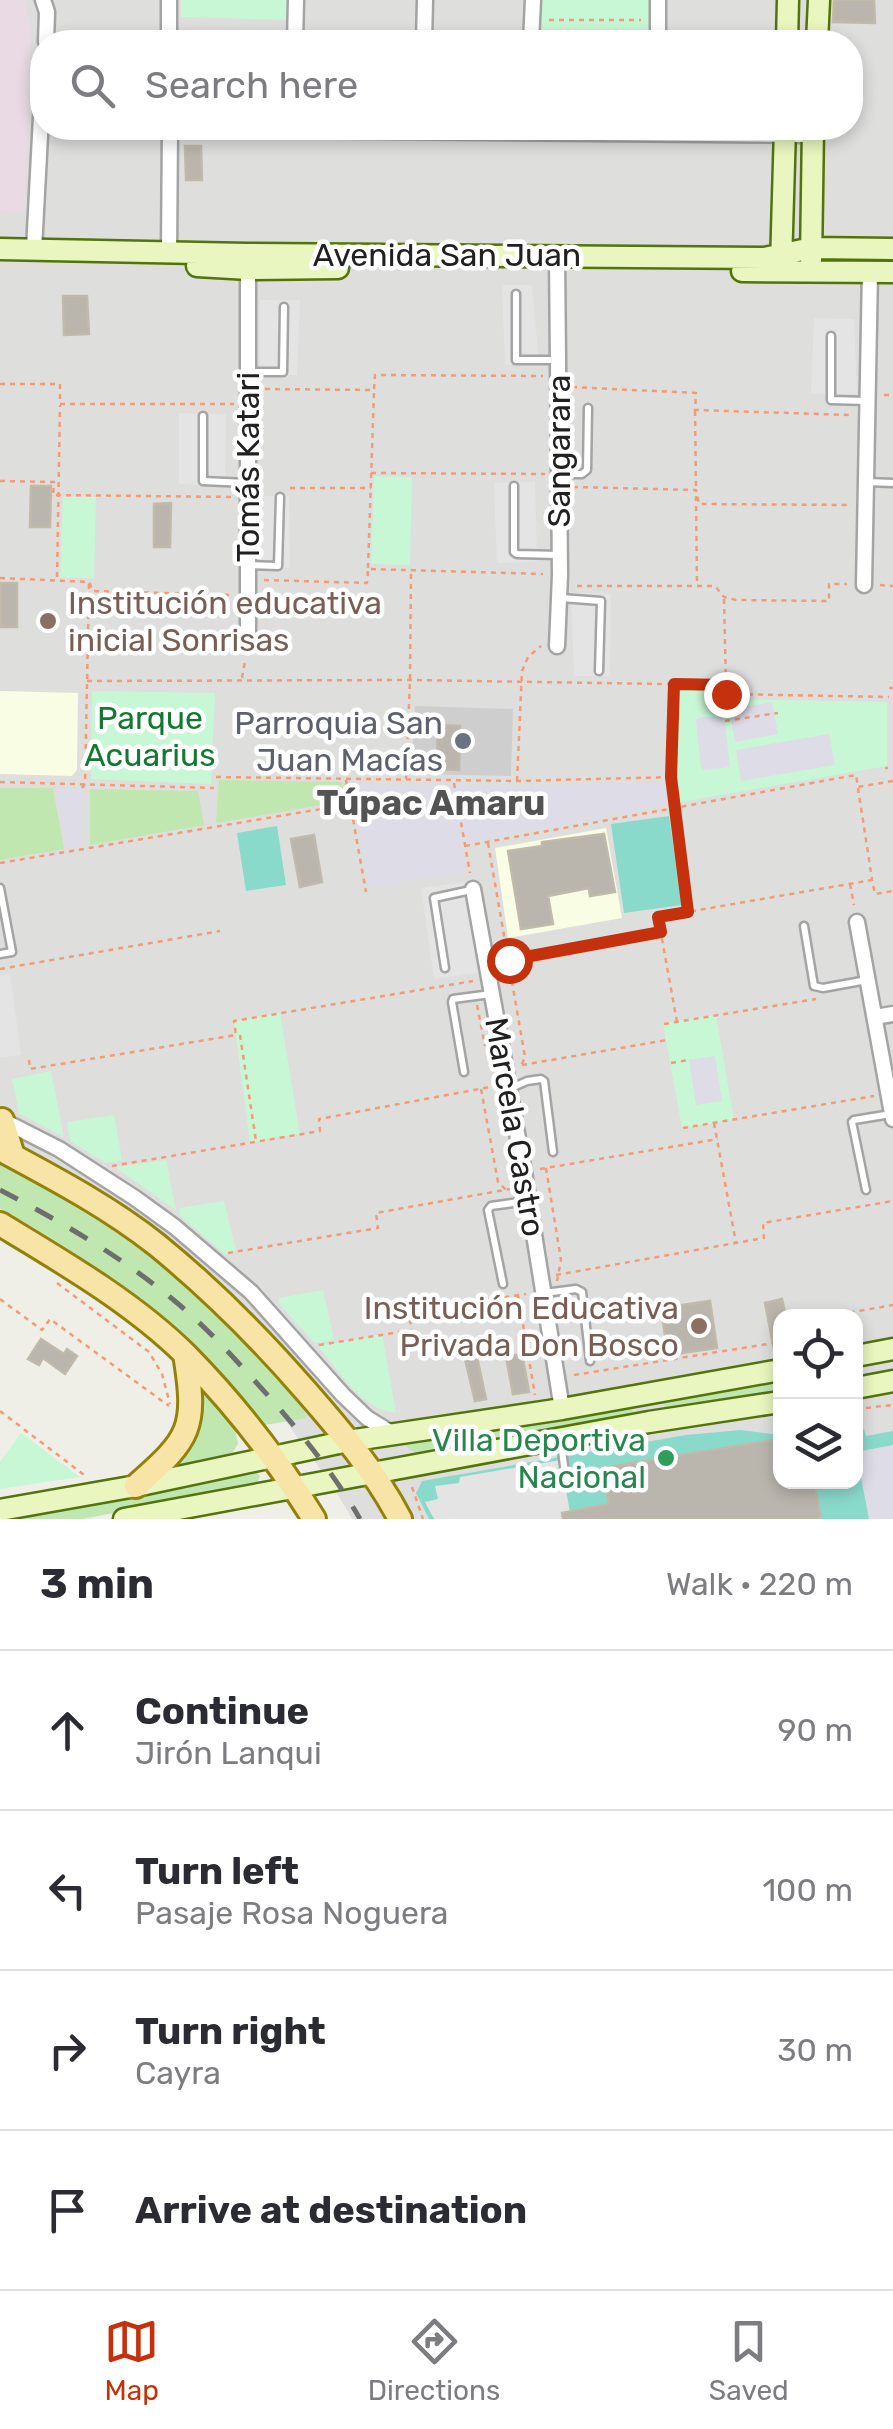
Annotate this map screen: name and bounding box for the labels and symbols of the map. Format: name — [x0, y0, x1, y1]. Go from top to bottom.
street label: Avenida San Juan — [313, 236, 581, 274]
street label: Tomás Katari — [229, 372, 267, 562]
street label: Sangarara — [540, 375, 578, 527]
place label: Institución educativa inicial Sonrisas — [68, 584, 382, 659]
marker: Institución educativa inicial Sonrisas — [37, 610, 59, 632]
route end — [704, 672, 750, 718]
park label: Parque Acuarius — [84, 699, 216, 774]
place label: Parroquia San Juan Macías — [234, 704, 443, 779]
marker: Parroquia San Juan Macías — [452, 730, 474, 752]
district label: Túpac Amaru — [317, 782, 545, 824]
route start — [487, 938, 533, 984]
street label: Marcela Castro — [477, 1014, 553, 1240]
place label: Institución Educativa Privada Don Bosco — [364, 1289, 679, 1364]
marker: Institución Educativa Privada Don Bosco — [688, 1315, 710, 1337]
place label: Villa Deportiva Nacional — [432, 1421, 646, 1496]
marker: Villa Deportiva Nacional — [655, 1447, 677, 1469]

